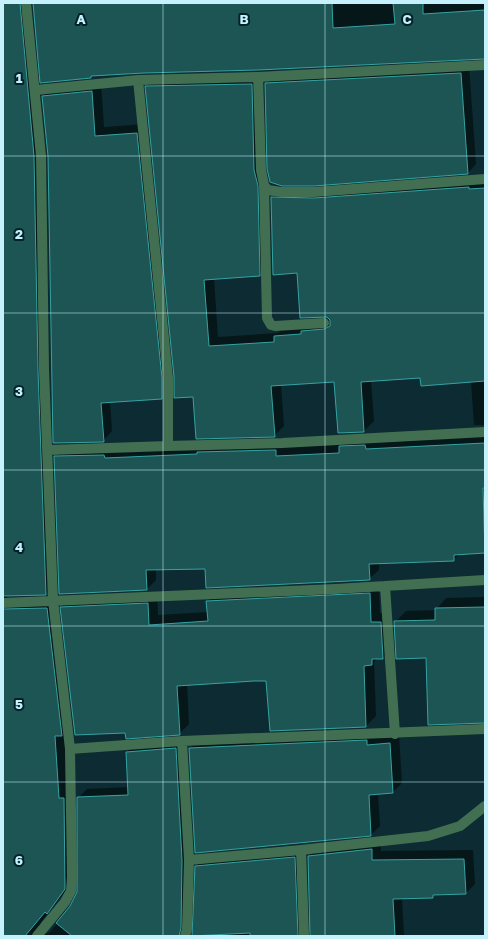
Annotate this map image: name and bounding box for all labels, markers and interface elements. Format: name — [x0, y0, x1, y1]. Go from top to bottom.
text: A — [76, 11, 86, 27]
text: B — [239, 11, 249, 27]
text: C — [402, 11, 412, 27]
text: 1 — [16, 70, 23, 86]
text: 2 — [15, 226, 23, 242]
text: 3 — [15, 383, 23, 399]
text: 4 — [15, 539, 23, 555]
text: 5 — [15, 696, 23, 712]
text: 6 — [15, 852, 23, 868]

